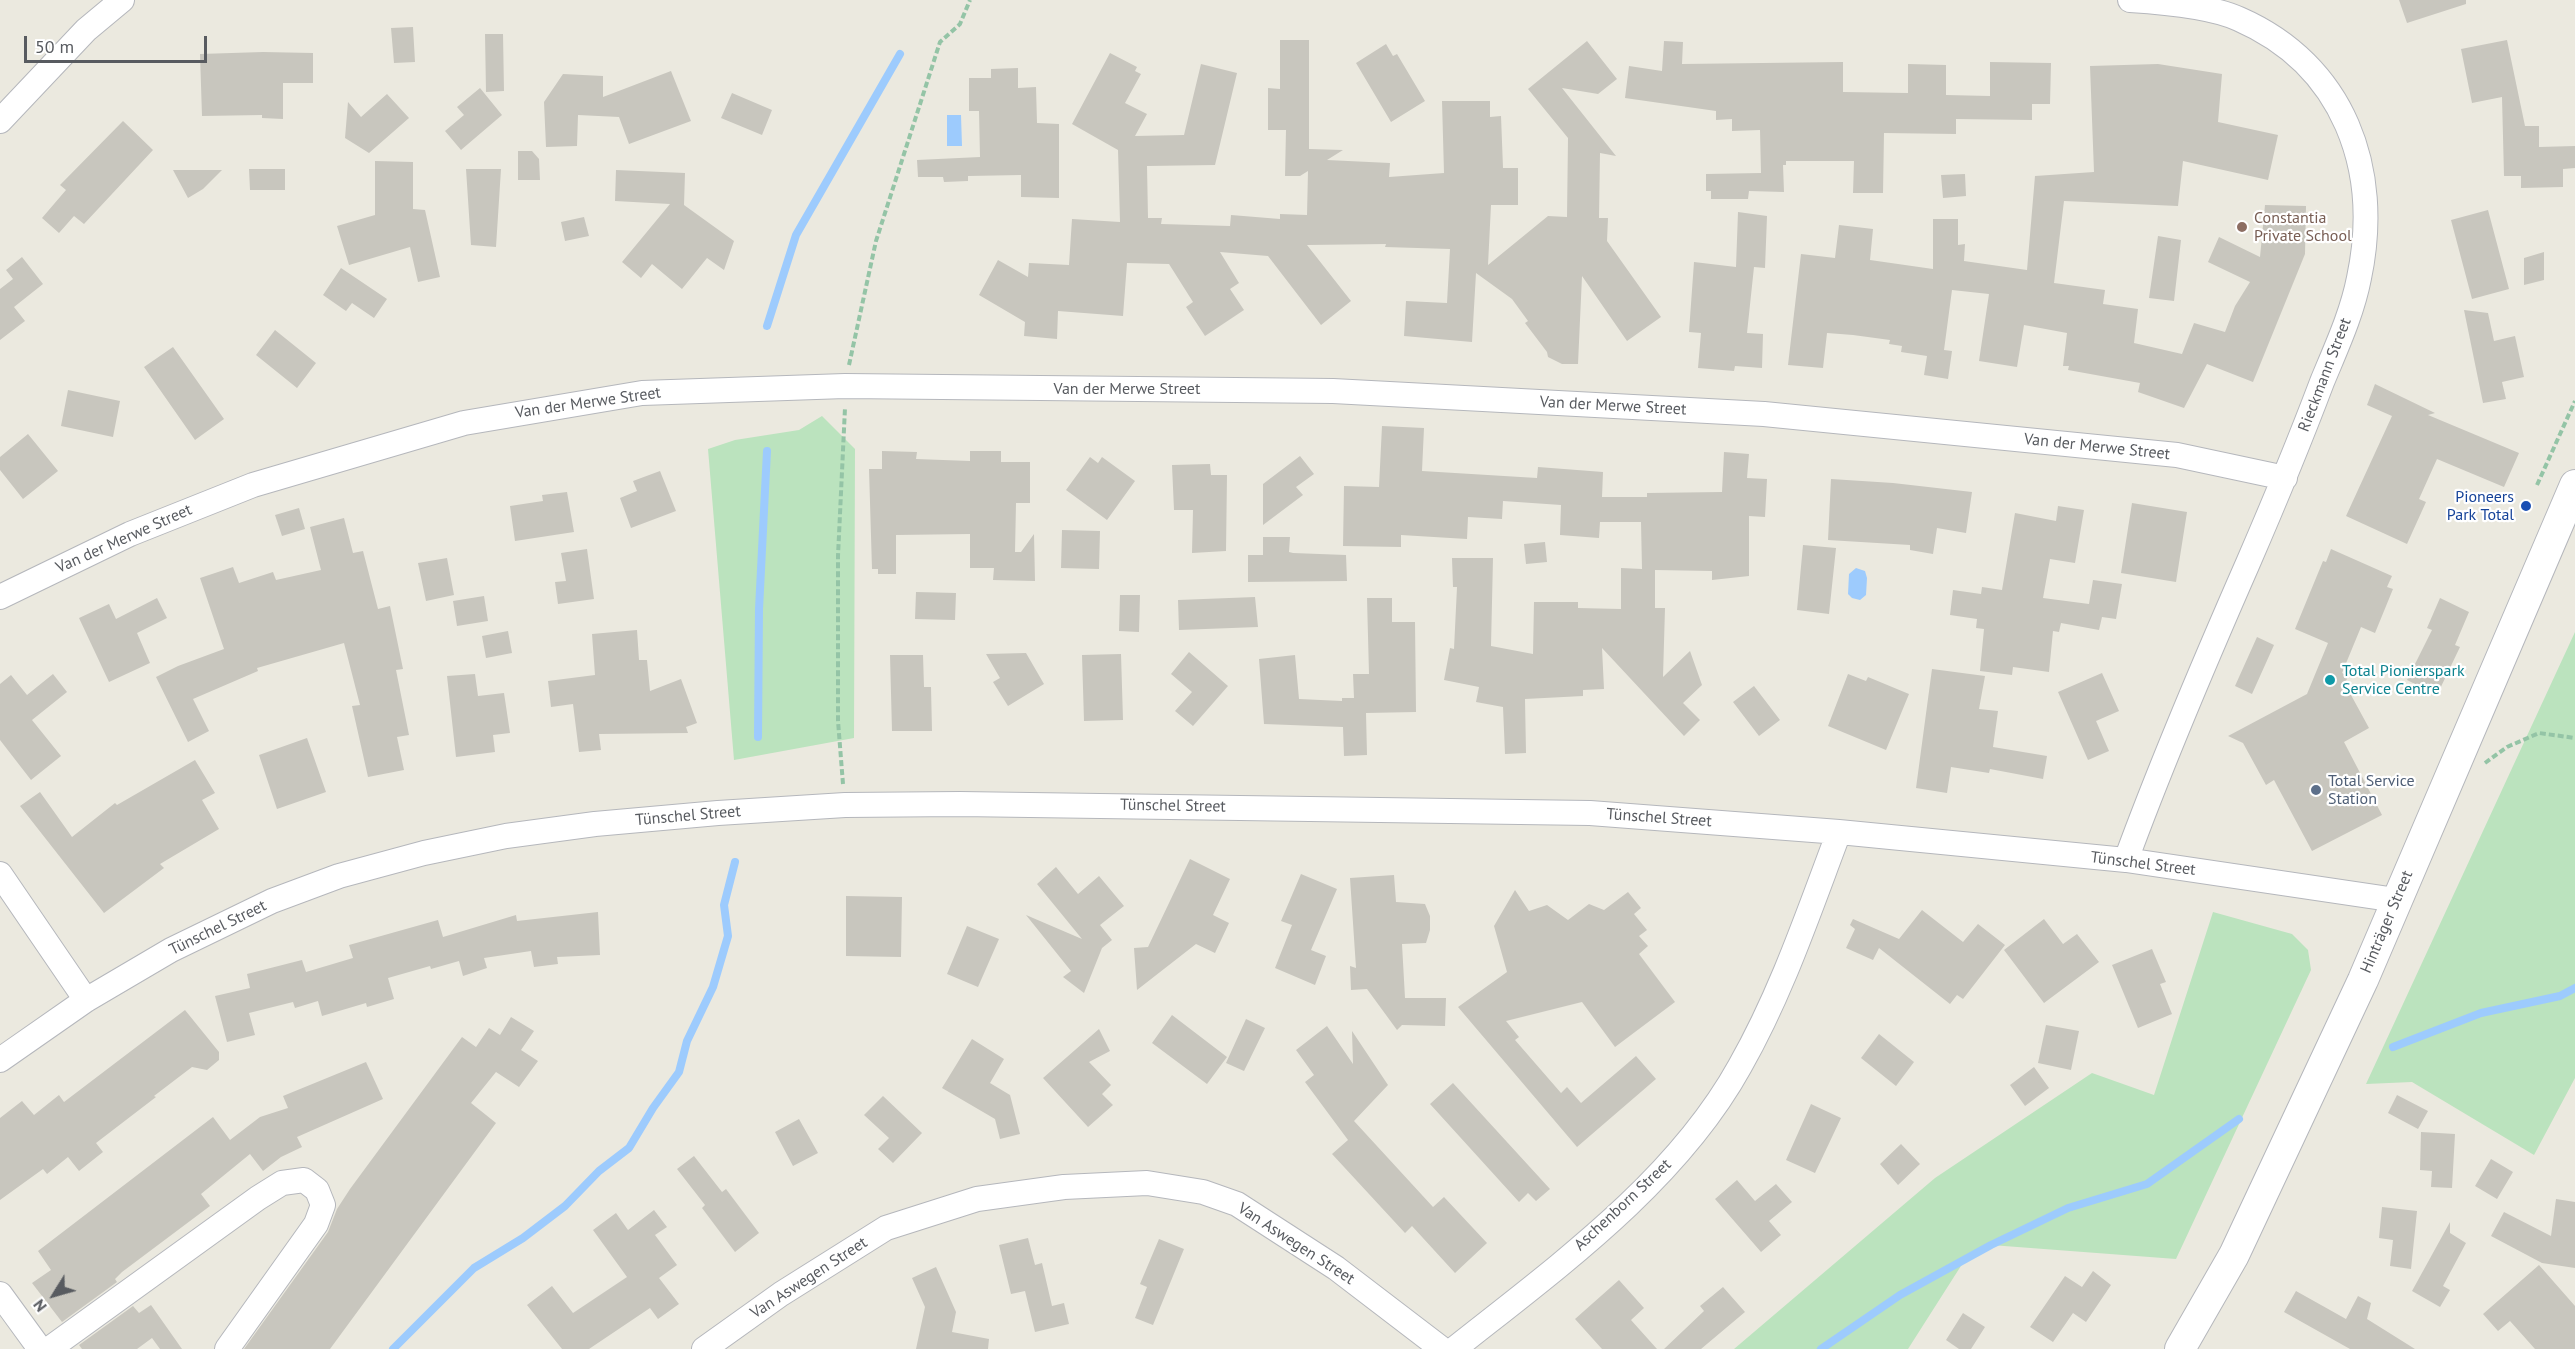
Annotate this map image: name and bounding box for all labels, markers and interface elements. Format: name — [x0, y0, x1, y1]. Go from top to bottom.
scale bar — [27, 24, 210, 62]
text: 50 m — [35, 35, 74, 58]
place label: Constantia Private School — [2254, 208, 2352, 246]
marker: Constantia Private School — [2235, 220, 2249, 234]
street label: Rieckmann Street — [2294, 315, 2356, 435]
street label: Van der Merwe Street — [1054, 379, 1200, 399]
street label: Van der Merwe Street — [514, 383, 662, 423]
street label: Van der Merwe Street — [1539, 393, 1687, 419]
street label: Van der Merwe Street — [2023, 430, 2171, 464]
place label: Pioneers Park Total — [2447, 487, 2514, 525]
marker: Pioneers Park Total — [2519, 499, 2533, 513]
street label: Van der Merwe Street — [53, 500, 195, 578]
place label: Total Pionierspark Service Centre — [2342, 661, 2465, 699]
marker: Total Pionierspark Service Centre — [2323, 673, 2337, 687]
place label: Total Service Station — [2328, 771, 2415, 809]
marker: Total Service Station — [2309, 783, 2323, 797]
street label: Tünschel Street — [1120, 795, 1226, 817]
street label: Tünschel Street — [635, 802, 741, 830]
street label: Tünschel Street — [1606, 805, 1712, 831]
street label: Tünschel Street — [2089, 848, 2197, 880]
street label: Hinträger Street — [2357, 868, 2417, 976]
street label: Tünschel Street — [166, 896, 270, 960]
street label: Aschenborn Street — [1571, 1155, 1675, 1255]
street label: Van Aswegen Street — [1234, 1199, 1358, 1289]
street label: Van Aswegen Street — [747, 1233, 871, 1323]
north arrow — [24, 1265, 84, 1325]
text: N — [28, 1296, 51, 1316]

